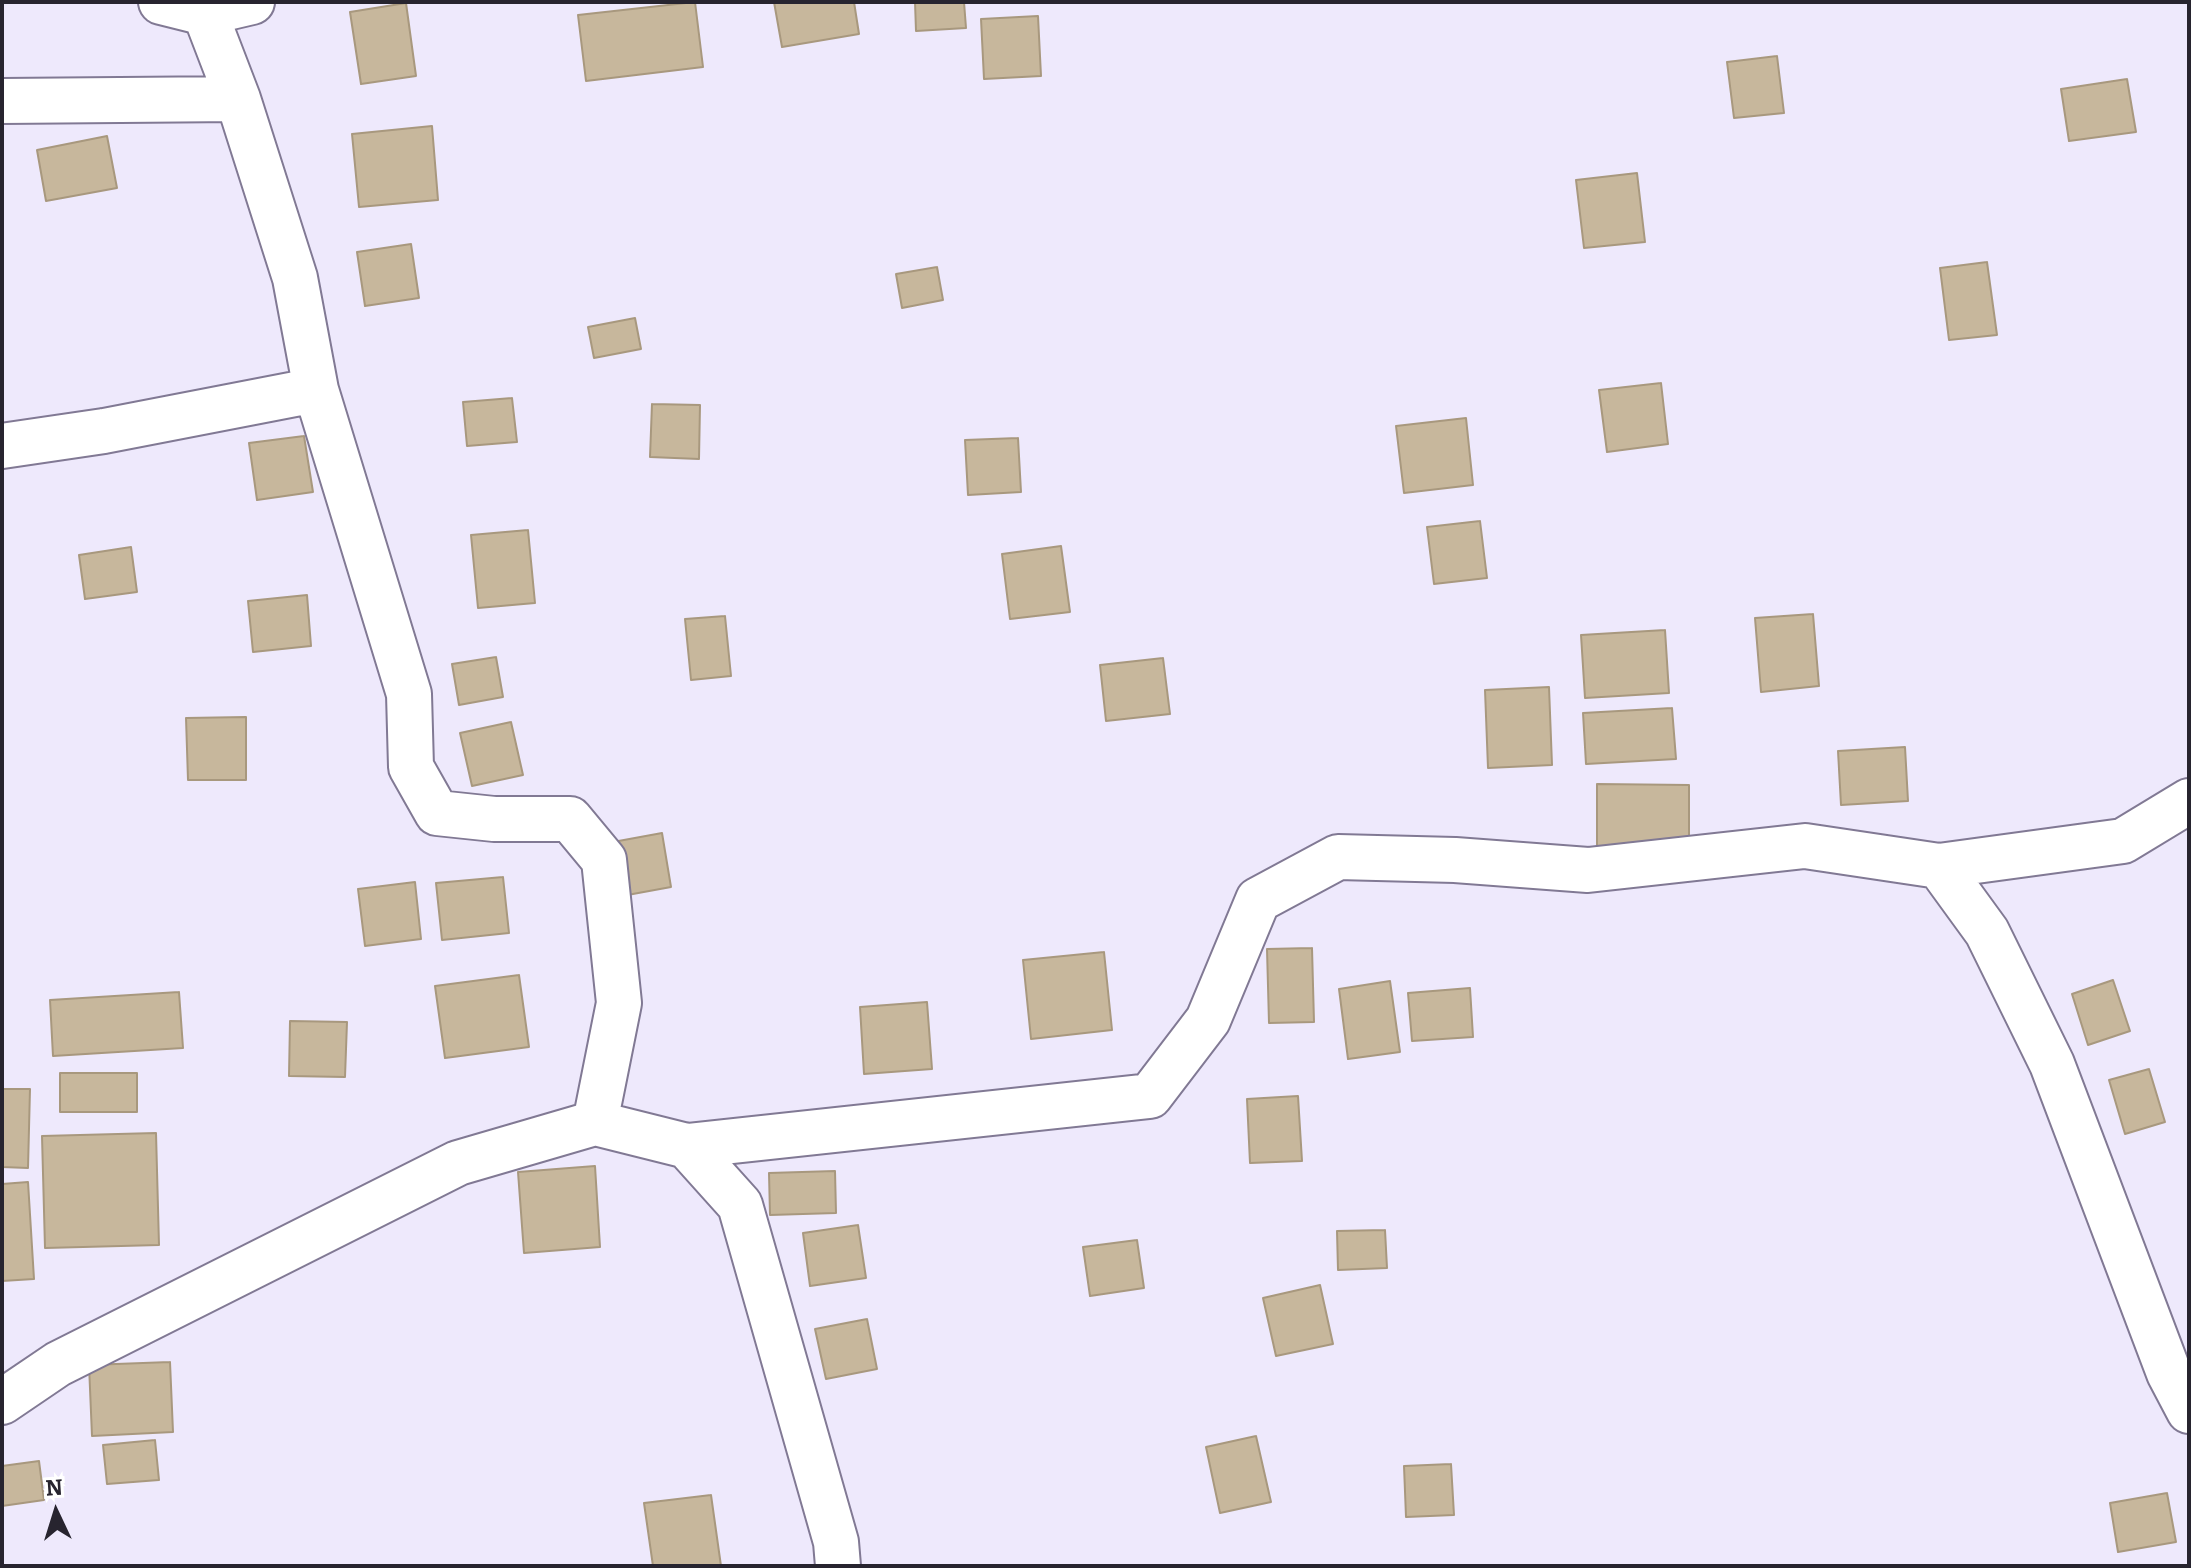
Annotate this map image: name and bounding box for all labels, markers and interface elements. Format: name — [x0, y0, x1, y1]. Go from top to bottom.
north arrow — [16, 1472, 96, 1552]
text: N — [45, 1474, 64, 1502]

